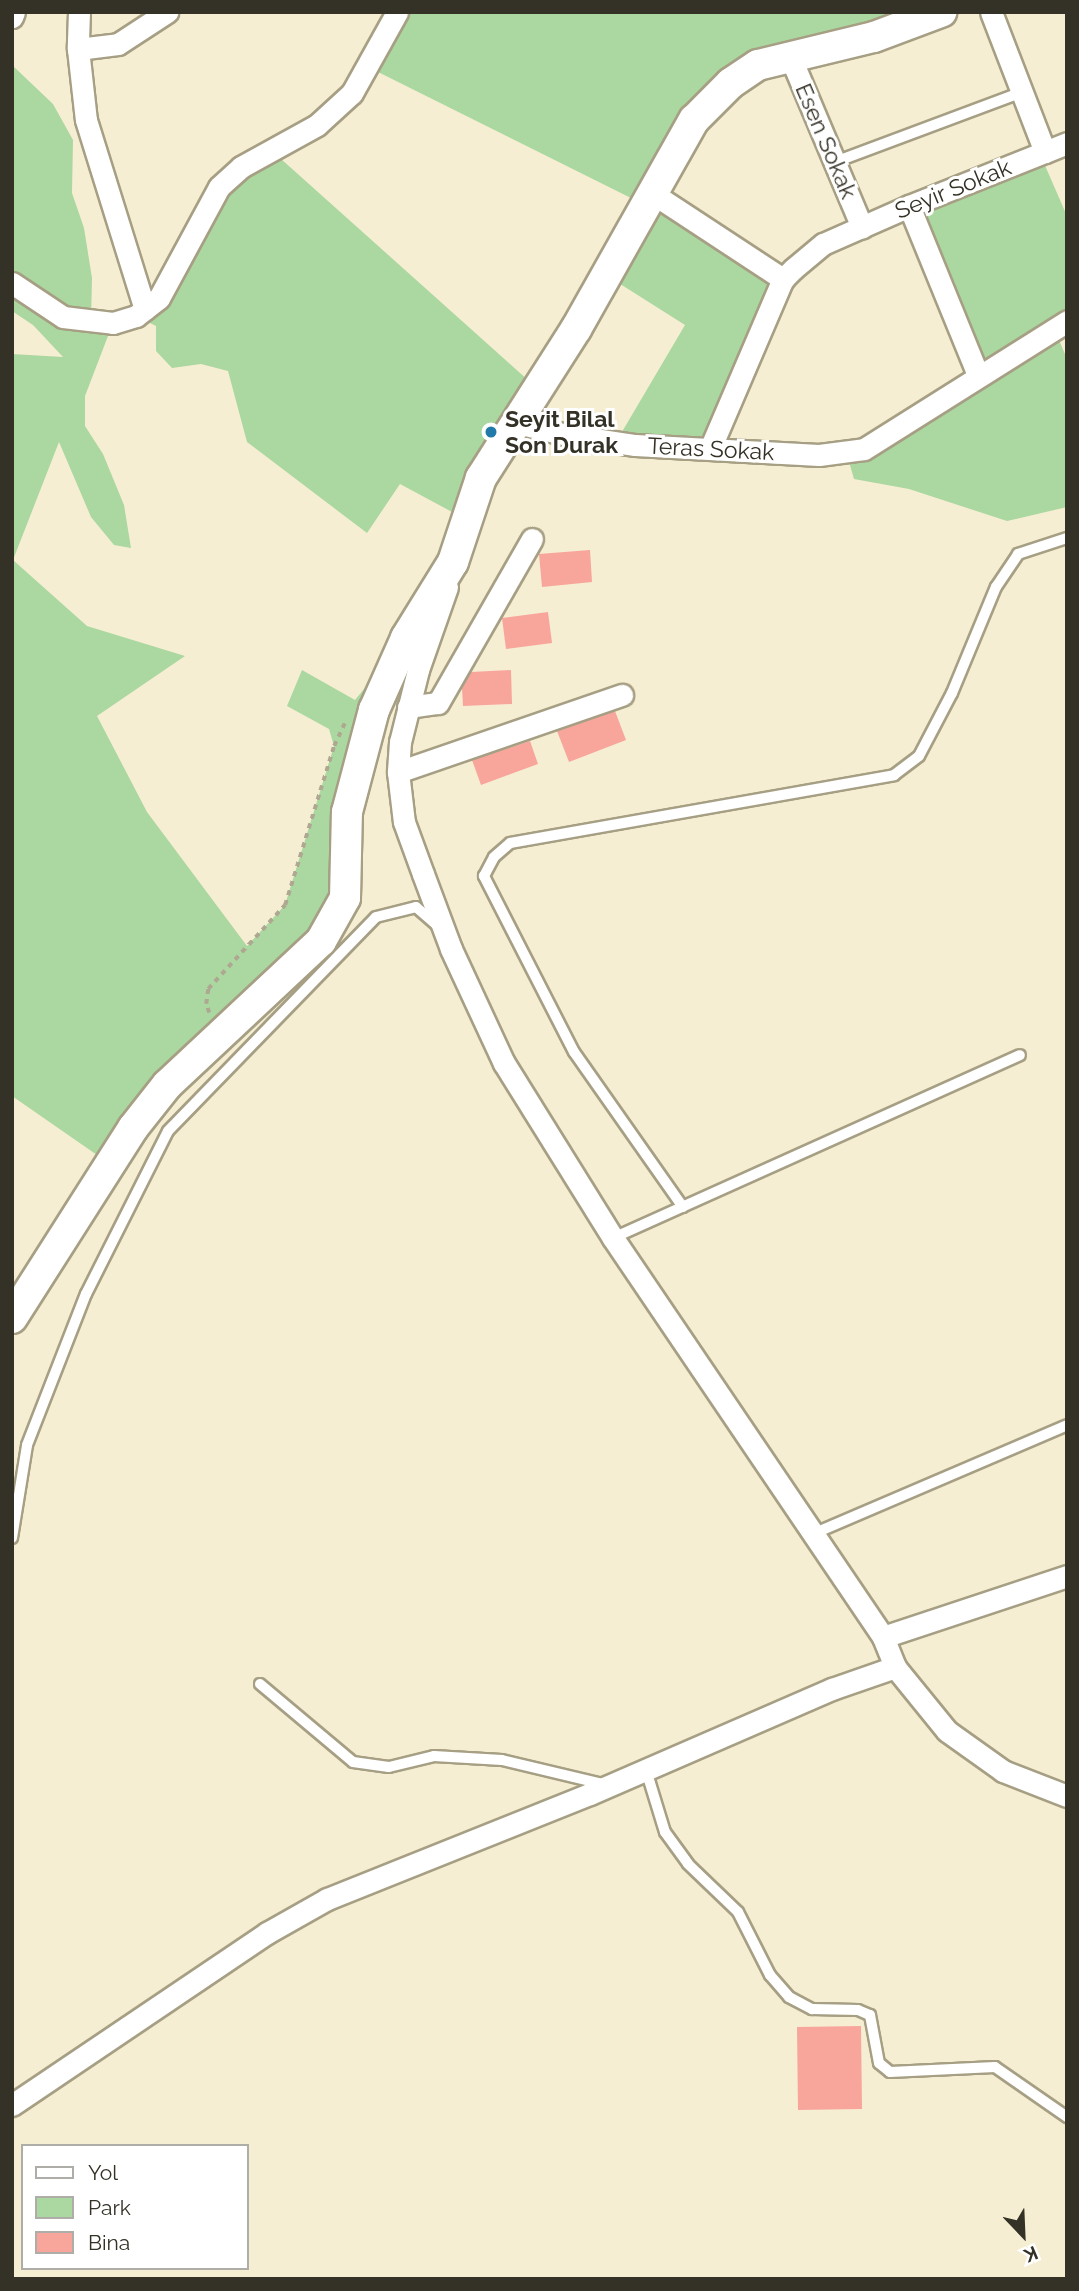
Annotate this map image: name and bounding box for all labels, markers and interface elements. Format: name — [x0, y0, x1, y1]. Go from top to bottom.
street label: Esen Sokak — [789, 79, 863, 203]
street label: Seyir Sokak — [891, 153, 1015, 225]
place label: Seyit Bilal Son Durak — [505, 405, 618, 459]
marker: Seyit Bilal Son Durak — [483, 424, 499, 440]
street label: Teras Sokak — [647, 432, 775, 466]
legend — [21, 2144, 248, 2270]
text: Yol — [88, 2160, 118, 2185]
text: Park — [88, 2195, 131, 2220]
north arrow — [988, 2200, 1058, 2270]
text: Bina — [88, 2230, 130, 2255]
text: K — [1021, 2242, 1041, 2267]

